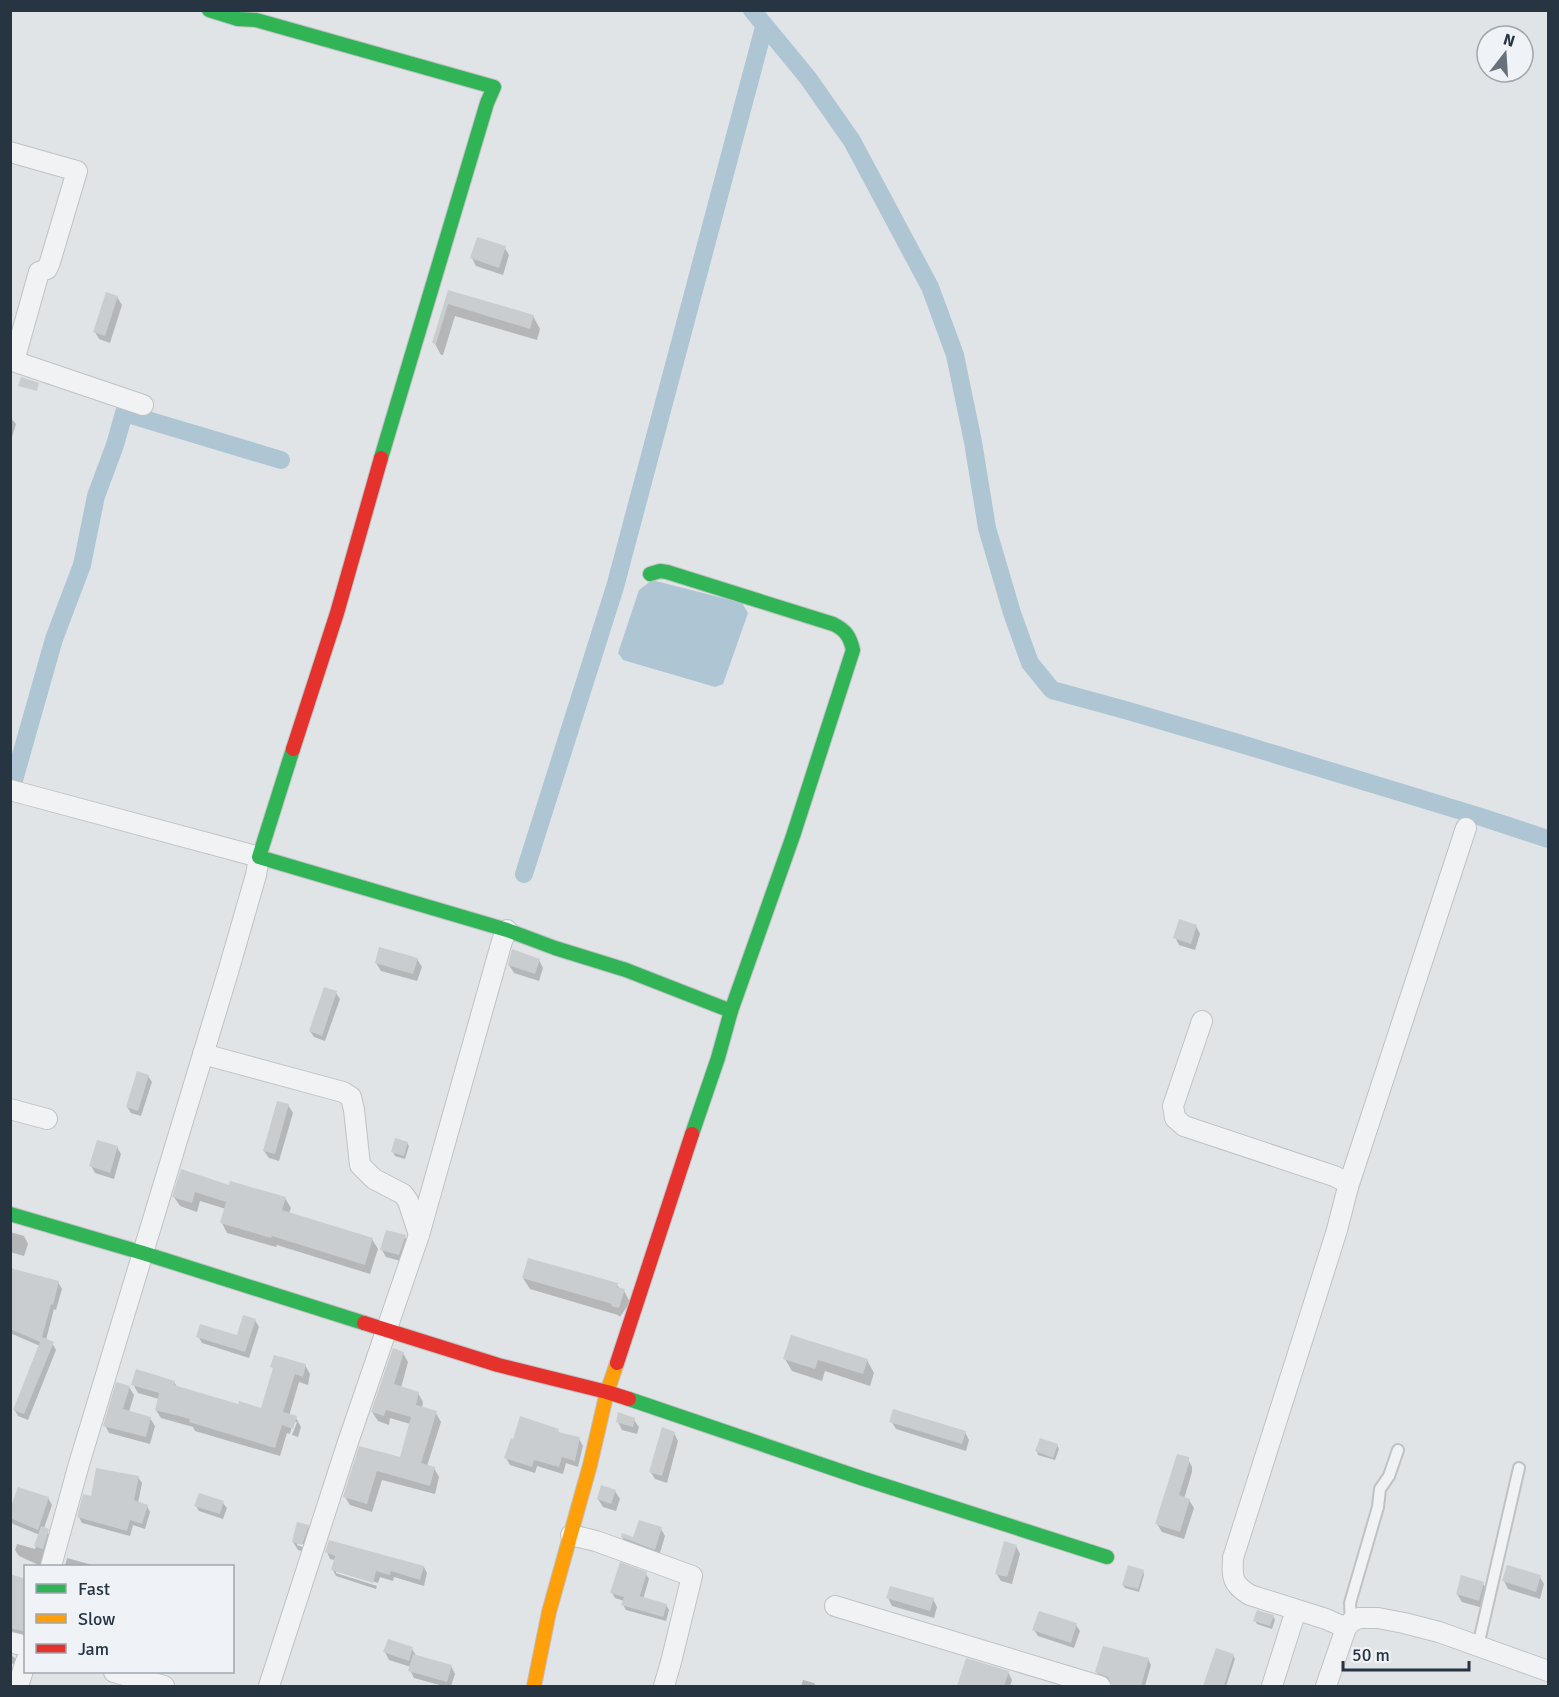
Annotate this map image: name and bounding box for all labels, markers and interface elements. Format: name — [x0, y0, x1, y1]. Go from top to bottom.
north arrow — [1475, 24, 1535, 84]
text: N — [1501, 29, 1517, 52]
legend — [24, 1565, 234, 1673]
text: Fast — [78, 1578, 110, 1600]
text: Slow — [78, 1608, 115, 1630]
scale bar — [1343, 1634, 1469, 1672]
text: Jam — [78, 1638, 109, 1660]
text: 50 m — [1352, 1644, 1390, 1666]

